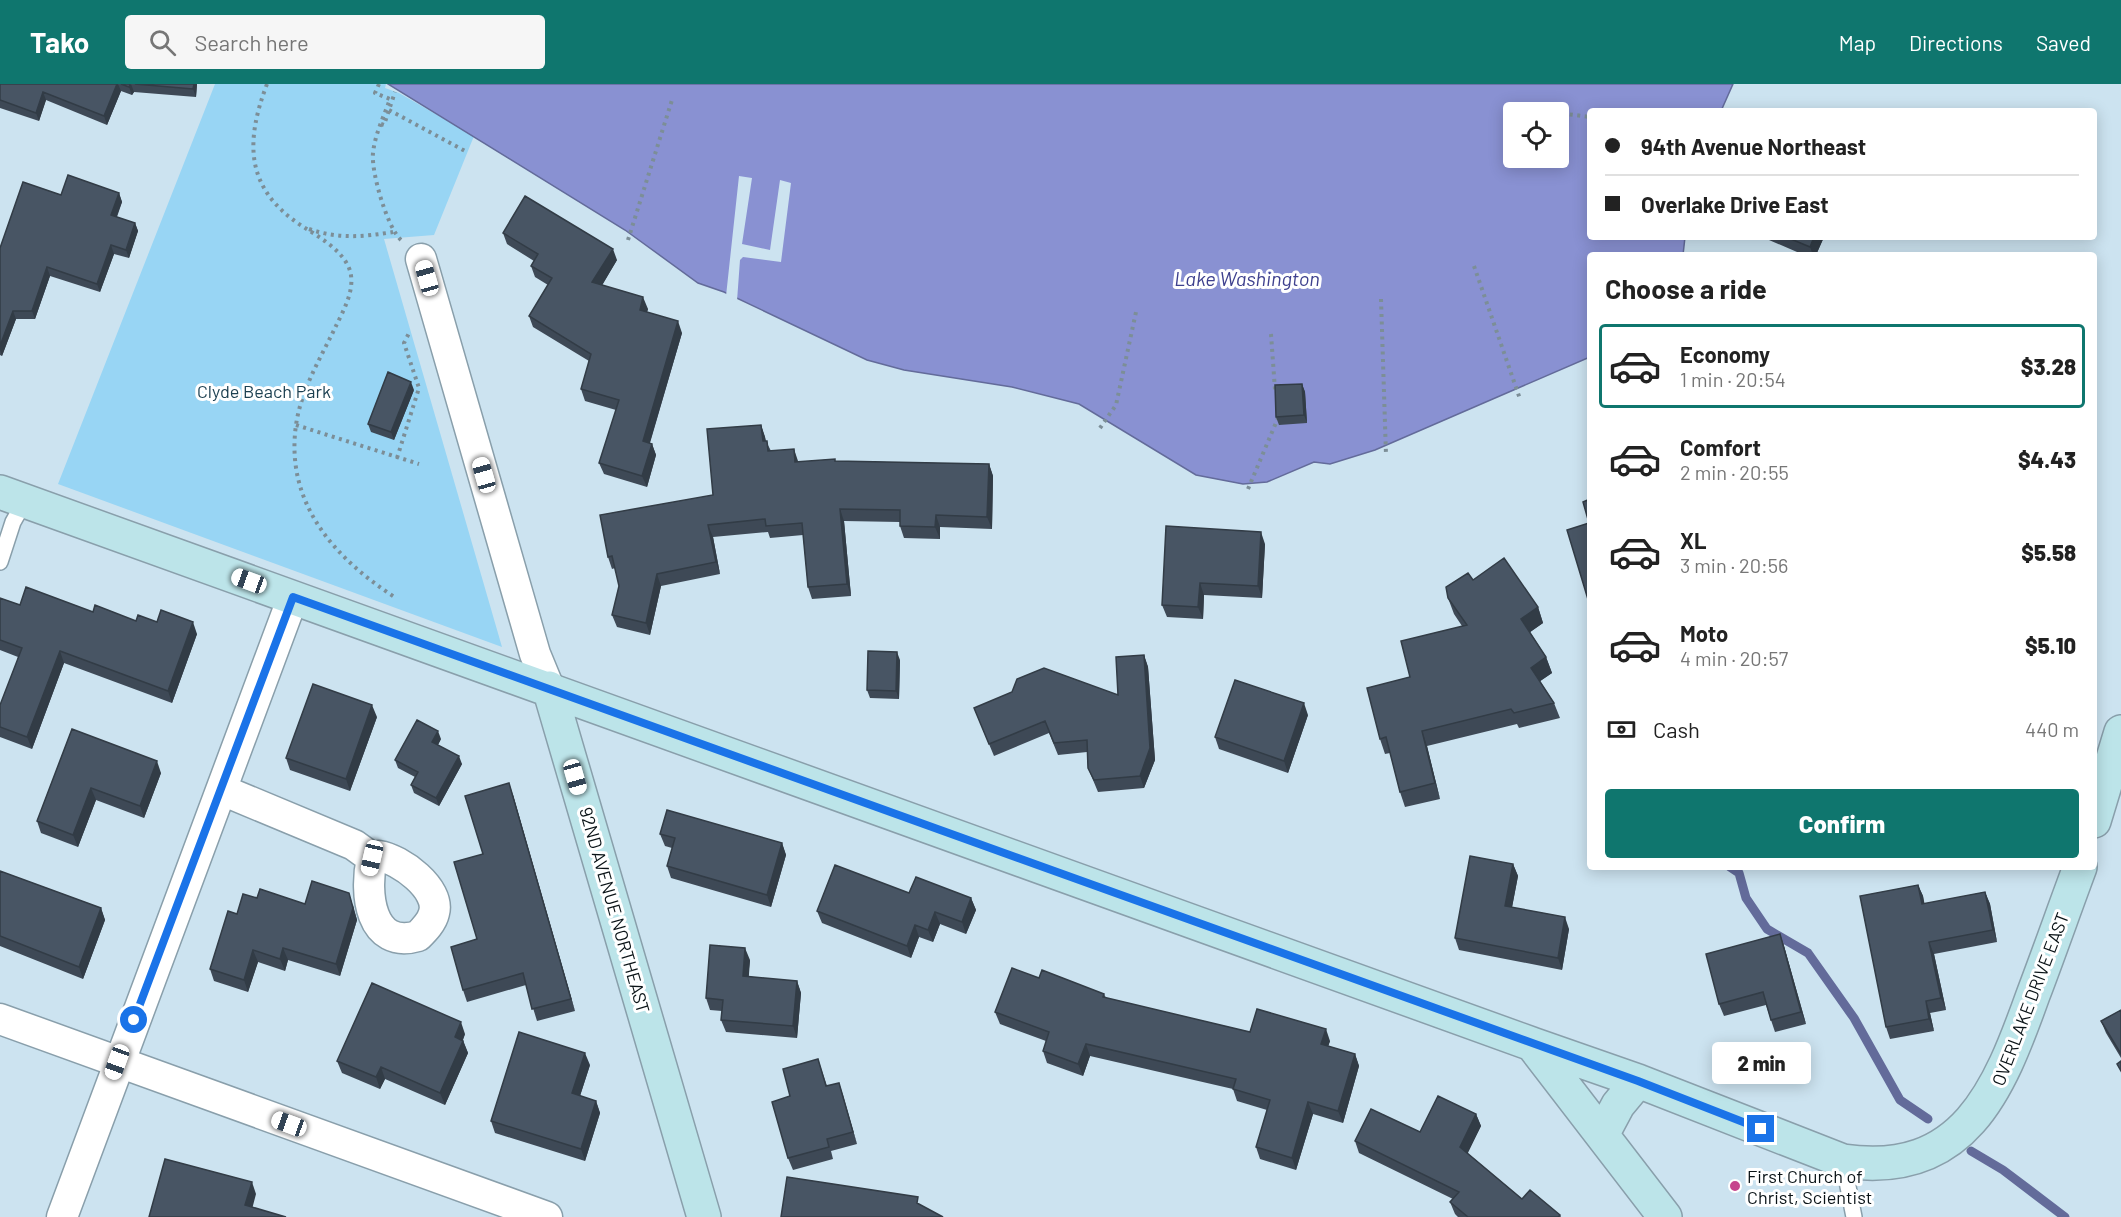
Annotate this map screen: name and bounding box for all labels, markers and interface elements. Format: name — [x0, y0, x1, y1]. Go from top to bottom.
search box — [125, 15, 545, 69]
text: Tako — [30, 25, 89, 59]
icon: search — [146, 26, 179, 59]
text: Search here — [194, 29, 309, 55]
text: Map — [1839, 30, 1876, 55]
text: Directions — [1909, 30, 2003, 55]
text: Saved — [2036, 30, 2091, 55]
map controls — [1503, 102, 1569, 168]
button: locate — [1503, 102, 1569, 168]
text: 94th Avenue Northeast — [1641, 133, 1866, 159]
text: Overlake Drive East — [1641, 191, 1829, 217]
car — [413, 258, 441, 298]
water label: Lake Washington — [1174, 266, 1320, 290]
text: Choose a ride — [1605, 272, 1767, 304]
icon: car — [1608, 339, 1662, 393]
text: Economy — [1680, 341, 1770, 367]
text: $3.28 — [2021, 353, 2076, 379]
text: 1 min · 20:54 — [1680, 367, 1786, 391]
park label: Clyde Beach Park — [197, 380, 331, 402]
icon: car — [1608, 432, 1662, 486]
text: Comfort — [1680, 434, 1761, 460]
text: $4.43 — [2018, 446, 2076, 472]
car — [470, 455, 498, 495]
text: 2 min · 20:55 — [1680, 460, 1789, 484]
icon: car — [1608, 525, 1662, 579]
text: XL — [1680, 527, 1706, 553]
text: $5.58 — [2021, 539, 2076, 565]
text: 3 min · 20:56 — [1680, 553, 1788, 577]
car — [229, 566, 269, 596]
icon: car — [1608, 618, 1662, 672]
text: Moto — [1680, 620, 1728, 646]
text: $5.10 — [2025, 632, 2076, 658]
text: 4 min · 20:57 — [1680, 646, 1788, 670]
icon: cash — [1605, 713, 1638, 746]
text: Cash — [1653, 716, 1700, 742]
text: 440 m — [2025, 717, 2079, 741]
car — [561, 757, 589, 797]
button: Confirm — [1605, 789, 2079, 858]
street label: 92ND AVENUE NORTHEAST — [575, 804, 655, 1016]
car — [359, 838, 385, 878]
street label: OVERLAKE DRIVE EAST — [1987, 909, 2073, 1089]
route start — [120, 1006, 147, 1033]
car — [102, 1042, 132, 1082]
callout: 2 min — [1712, 1042, 1810, 1084]
text: 2 min — [1737, 1051, 1786, 1075]
car — [269, 1109, 309, 1139]
route end — [1747, 1115, 1774, 1142]
place label: First Church of Christ, Scientist — [1747, 1165, 1872, 1208]
marker: First Church of Christ, Scientist — [1728, 1179, 1742, 1193]

